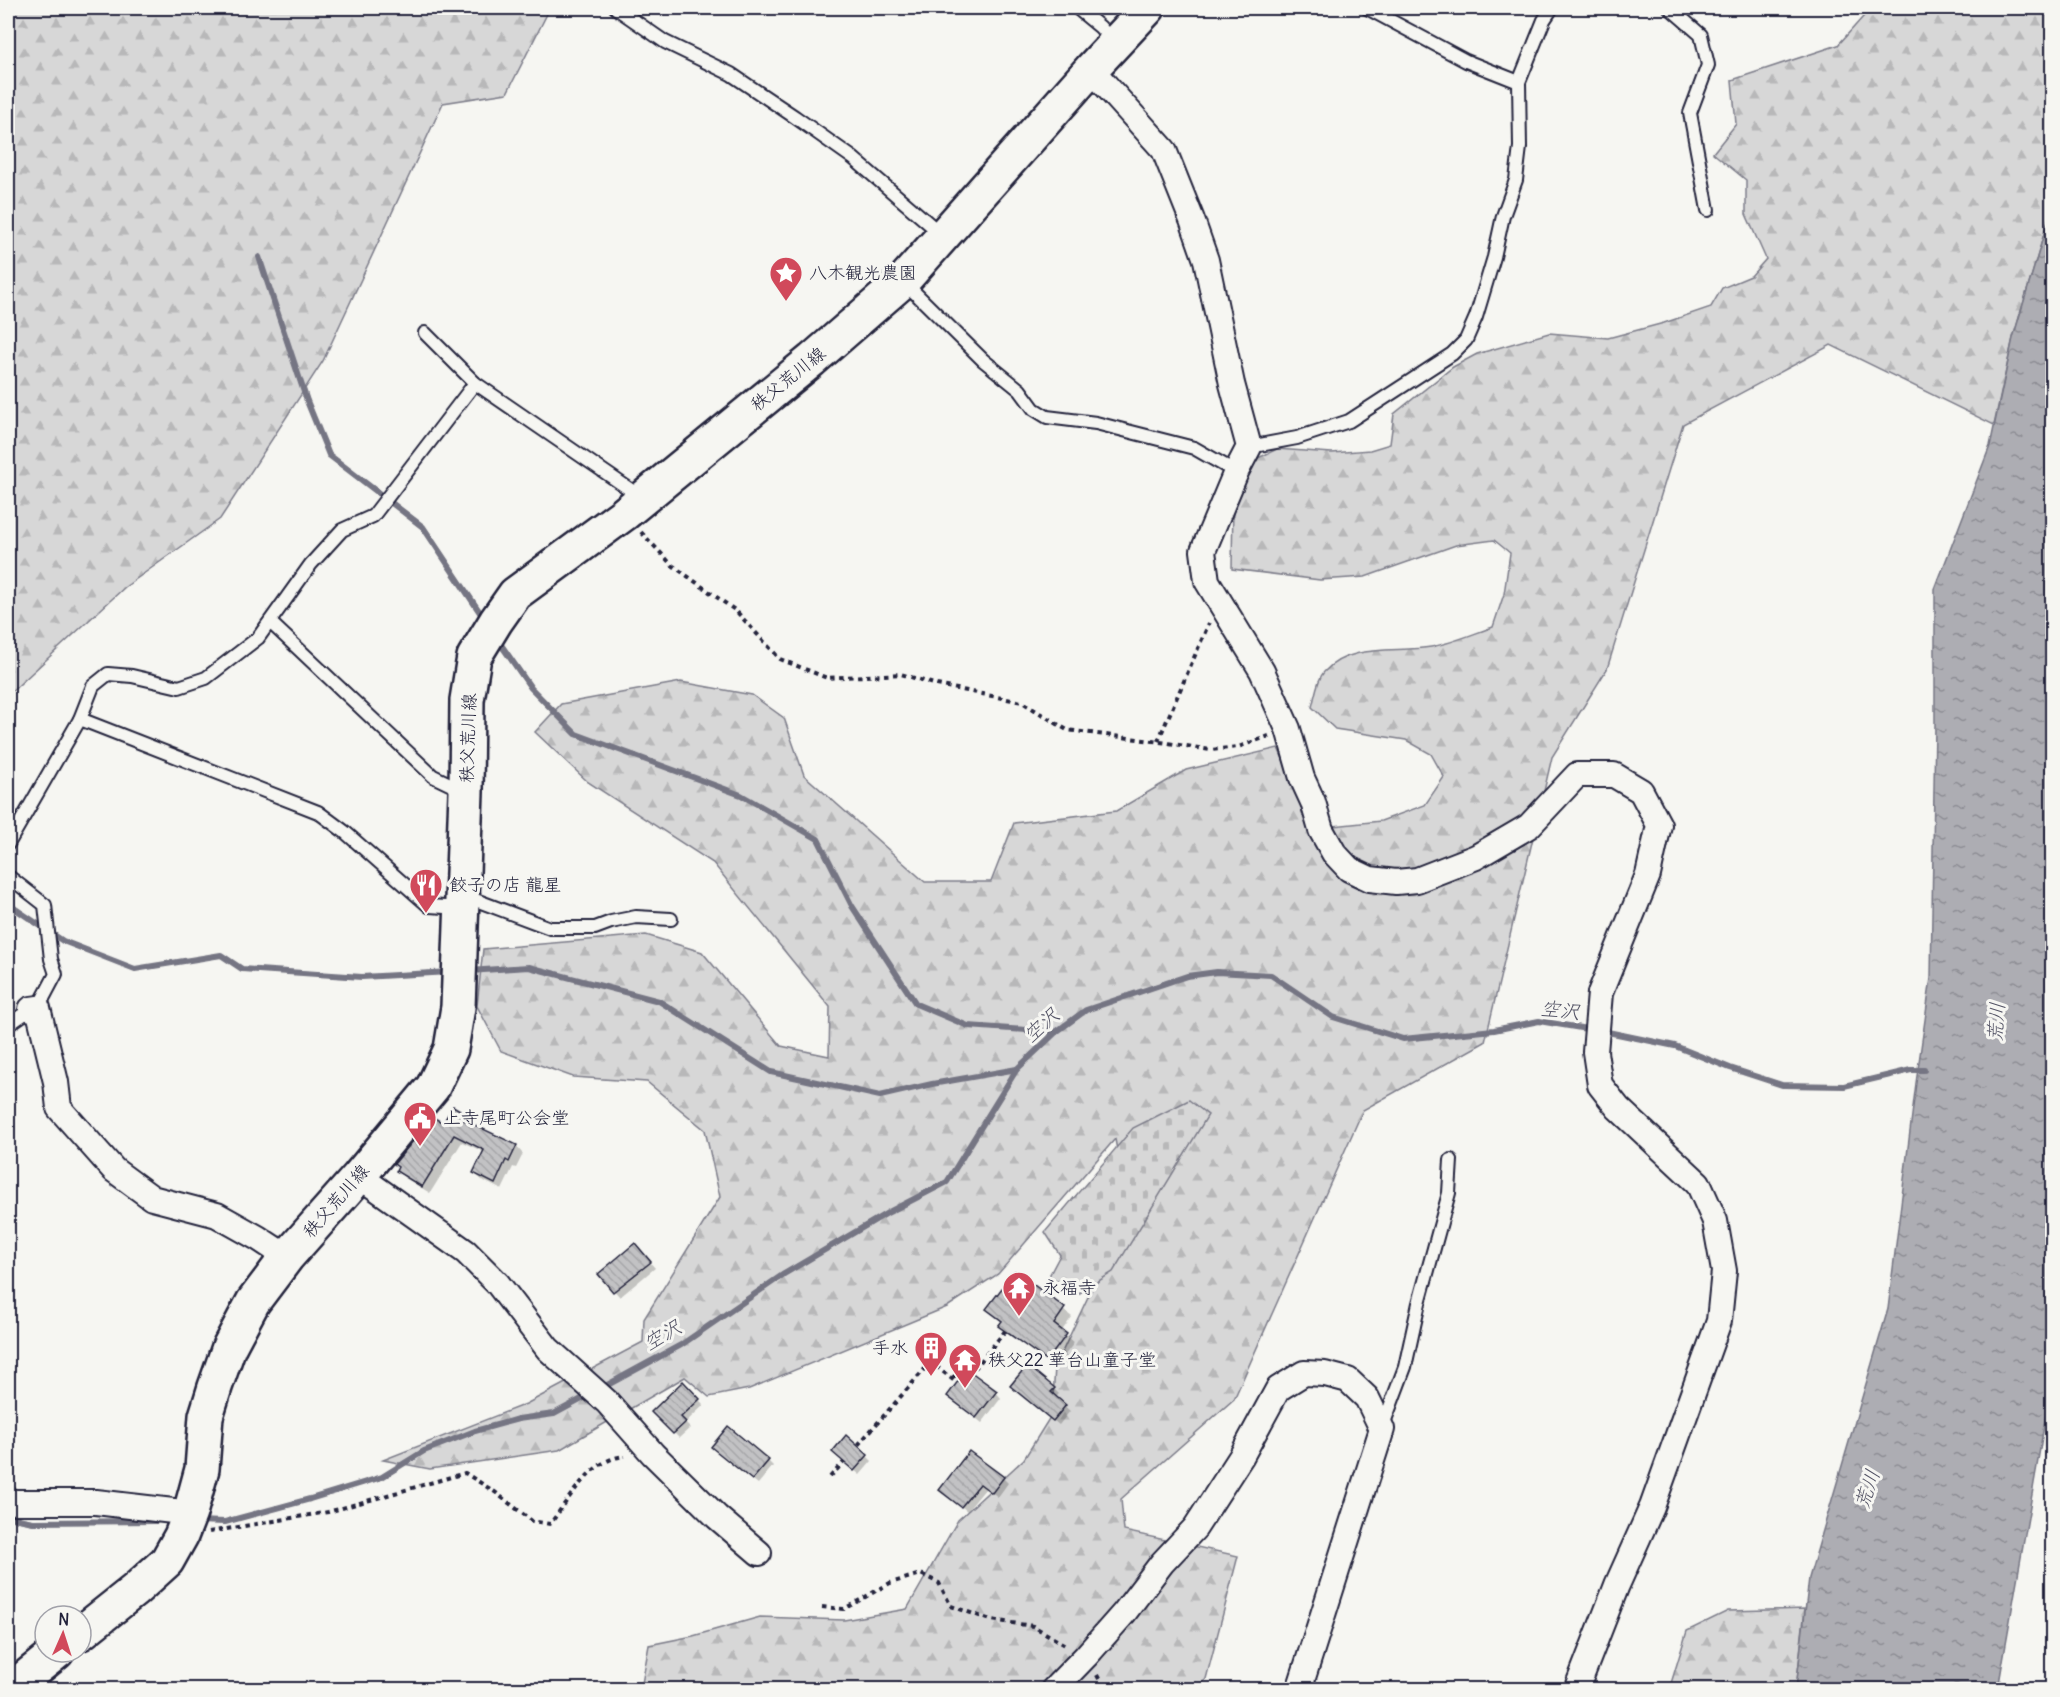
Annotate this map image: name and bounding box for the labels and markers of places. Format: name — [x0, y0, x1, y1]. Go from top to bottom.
place icon: 八木観光農園 — [768, 255, 804, 302]
place label: 八木観光農園 — [809, 261, 917, 284]
restaurant icon: 餃子の店 龍星 — [408, 867, 444, 914]
place label: 餃子の店 龍星 — [449, 873, 561, 896]
public building icon: 上寺尾町公会堂 — [402, 1100, 438, 1147]
place label: 上寺尾町公会堂 — [443, 1106, 569, 1129]
temple icon: 永福寺 — [1001, 1270, 1037, 1317]
place label: 永福寺 — [1042, 1276, 1096, 1299]
building icon: 手水 — [913, 1330, 949, 1377]
place label: 手水 — [872, 1336, 908, 1359]
temple icon: 秩父22 華台山童子堂 — [947, 1342, 983, 1389]
place label: 秩父22 華台山童子堂 — [988, 1348, 1156, 1371]

